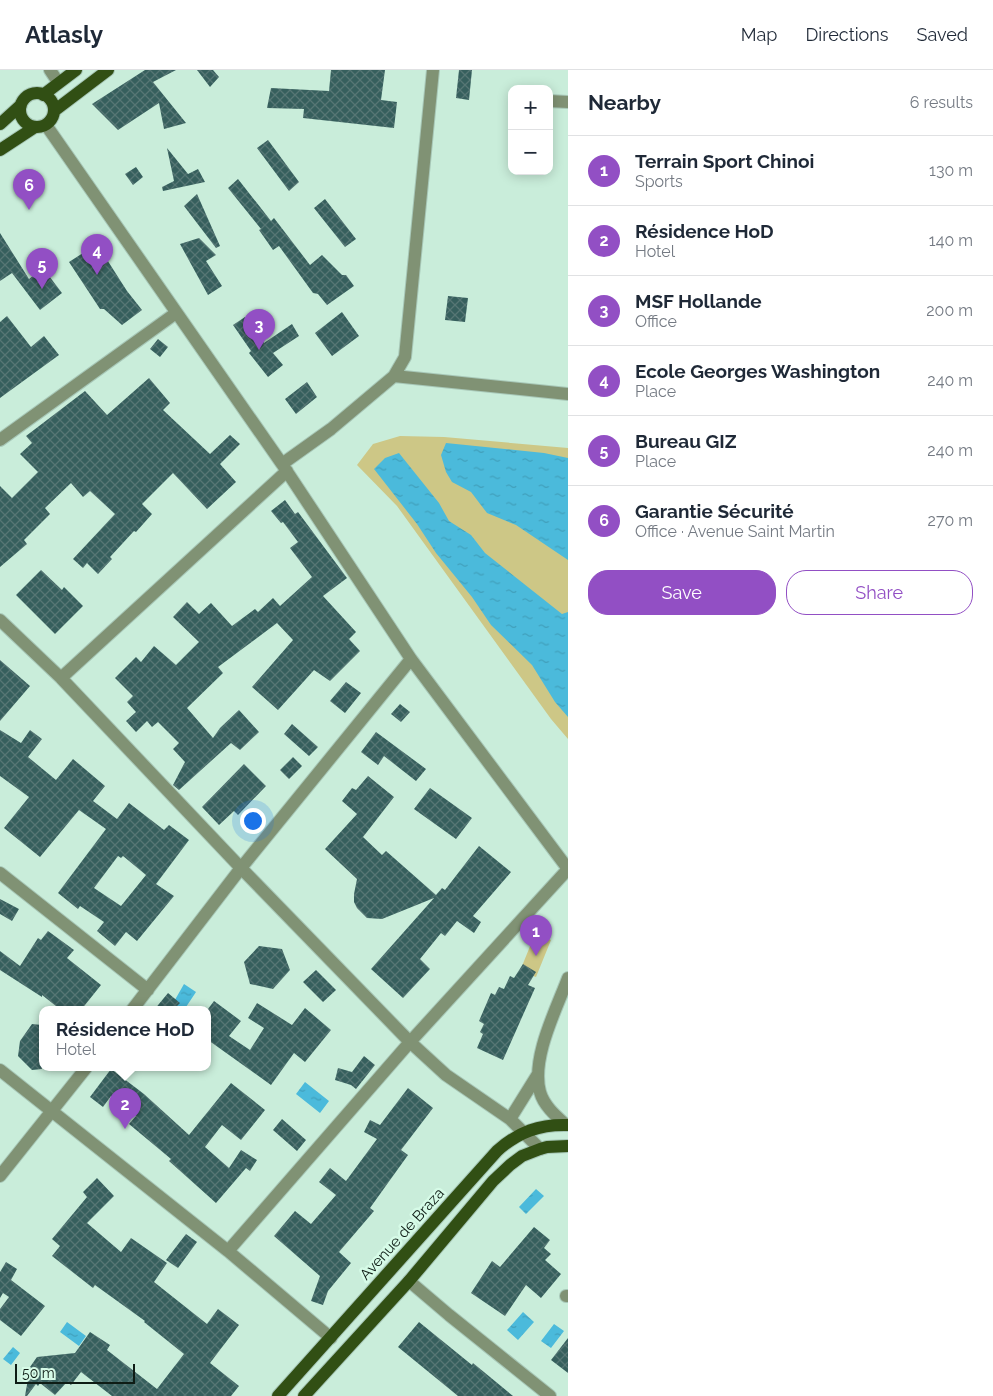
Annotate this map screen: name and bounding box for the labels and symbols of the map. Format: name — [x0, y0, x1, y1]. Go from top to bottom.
pin: 6 — [13, 169, 45, 210]
pin: 4 — [81, 234, 113, 275]
pin: 5 — [26, 248, 58, 289]
pin: 3 — [243, 309, 275, 350]
your location — [240, 808, 266, 834]
pin: 1 — [520, 915, 552, 956]
pin: 2 — [109, 1088, 141, 1129]
street label: Avenue de Braza — [356, 1184, 448, 1284]
scale bar — [15, 1361, 135, 1384]

